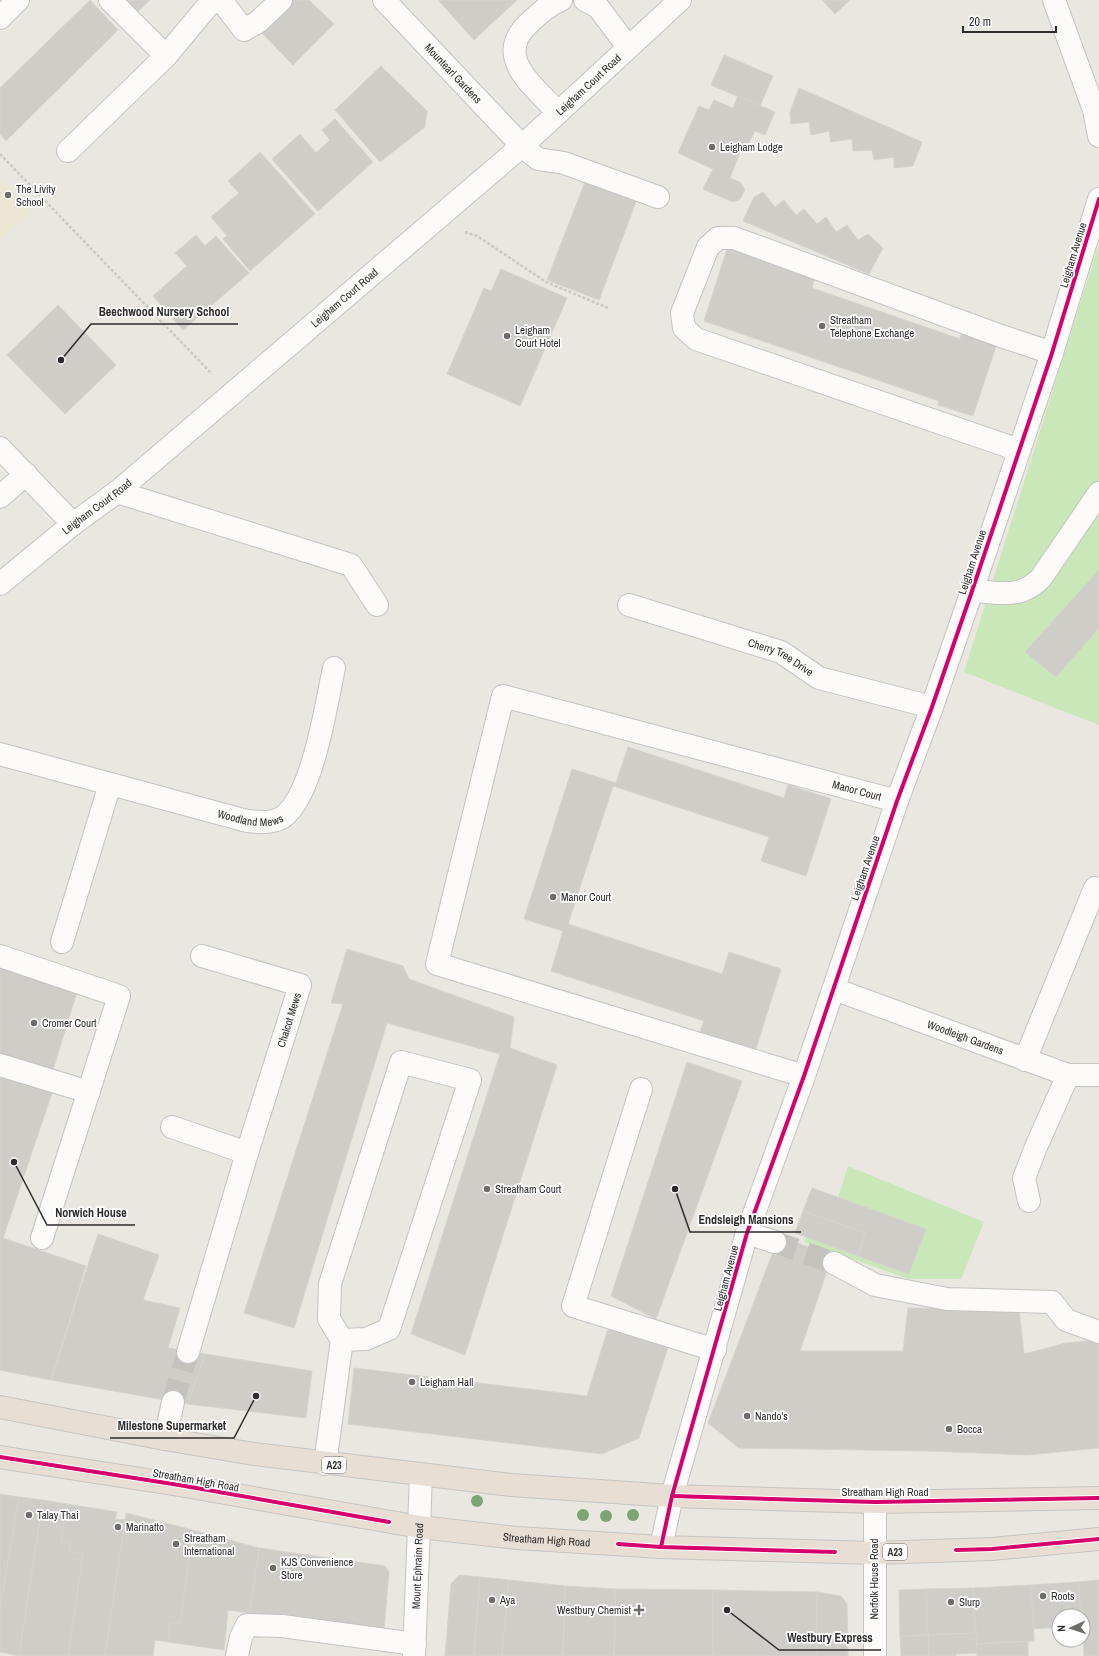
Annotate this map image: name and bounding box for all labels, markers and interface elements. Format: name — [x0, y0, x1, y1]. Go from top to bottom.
scale bar — [963, 8, 1056, 34]
text: 20 m — [969, 14, 991, 30]
street label: Mountearl Gardens — [422, 40, 485, 107]
street label: Leigham Court Road — [553, 51, 624, 118]
place label: Leigham Lodge — [720, 140, 783, 154]
marker: Leigham Lodge — [707, 142, 717, 152]
place label: The Livity School — [16, 182, 56, 209]
marker: The Livity School — [3, 190, 13, 200]
street label: Leigham Avenue — [1056, 221, 1090, 289]
street label: Leigham Court Road — [308, 265, 381, 330]
callout: Beechwood Nursery School — [91, 300, 238, 324]
text: Beechwood Nursery School — [99, 304, 230, 320]
place label: Streatham Telephone Exchange — [830, 313, 914, 340]
marker: Streatham Telephone Exchange — [817, 321, 827, 331]
place label: Leigham Court Hotel — [515, 323, 561, 350]
marker: Leigham Court Hotel — [502, 331, 512, 341]
street label: Leigham Court Road — [59, 476, 135, 537]
street label: Leigham Avenue — [955, 528, 989, 596]
street label: Cherry Tree Drive — [746, 635, 816, 679]
street label: Manor Court — [831, 777, 883, 804]
street label: Woodland Mews — [216, 806, 286, 829]
street label: Leigham Avenue — [847, 834, 883, 902]
place label: Manor Court — [561, 890, 612, 904]
marker: Manor Court — [548, 892, 558, 902]
street label: Chalcot Mews — [274, 990, 304, 1049]
place label: Cromer Court — [42, 1016, 97, 1030]
street label: Woodleigh Gardens — [925, 1017, 1006, 1058]
marker: Cromer Court — [29, 1018, 39, 1028]
place label: Streatham Court — [495, 1182, 562, 1196]
marker: Streatham Court — [482, 1184, 492, 1194]
callout: Norwich House — [47, 1201, 135, 1225]
text: Norwich House — [55, 1205, 127, 1221]
callout: Endsleigh Mansions — [690, 1208, 801, 1232]
text: Endsleigh Mansions — [698, 1212, 794, 1228]
street label: Leigham Avenue — [710, 1244, 742, 1312]
place label: Leigham Hall — [420, 1375, 473, 1389]
marker: Leigham Hall — [407, 1377, 417, 1387]
place label: Nando's — [755, 1409, 788, 1423]
marker: Nando's — [742, 1411, 752, 1421]
callout: Milestone Supermarket — [110, 1414, 234, 1438]
text: Milestone Supermarket — [118, 1418, 227, 1434]
place label: Bocca — [957, 1422, 982, 1436]
marker: Bocca — [944, 1424, 954, 1434]
road number: A23 — [322, 1457, 346, 1473]
street label: Streatham High Road — [152, 1466, 240, 1494]
street label: Streatham High Road — [841, 1485, 929, 1499]
place label: Talay Thai — [37, 1508, 79, 1522]
marker: Talay Thai — [24, 1510, 34, 1520]
place label: Marinatto — [126, 1520, 164, 1534]
marker: Marinatto — [113, 1522, 123, 1532]
street label: Mount Ephraim Road — [409, 1523, 426, 1609]
street label: Streatham High Road — [502, 1529, 591, 1550]
place label: Streatham International — [184, 1531, 234, 1558]
street label: Norfolk House Road — [867, 1538, 881, 1620]
marker: Streatham International — [171, 1539, 181, 1549]
road number: A23 — [883, 1544, 907, 1560]
place label: KJS Convenience Store — [281, 1555, 353, 1582]
marker: KJS Convenience Store — [268, 1563, 278, 1573]
place label: Roots — [1051, 1589, 1075, 1603]
marker: Roots — [1038, 1591, 1048, 1601]
place label: Aya — [499, 1593, 515, 1607]
marker: Aya — [487, 1595, 497, 1605]
place label: Slurp — [959, 1595, 980, 1609]
marker: Slurp — [946, 1597, 956, 1607]
place label: Westbury Chemist — [557, 1603, 631, 1617]
marker: Westbury Chemist — [634, 1605, 644, 1615]
north arrow — [1051, 1608, 1091, 1648]
text: N — [1054, 1625, 1068, 1632]
callout: Westbury Express — [779, 1626, 881, 1650]
text: Westbury Express — [787, 1630, 873, 1646]

